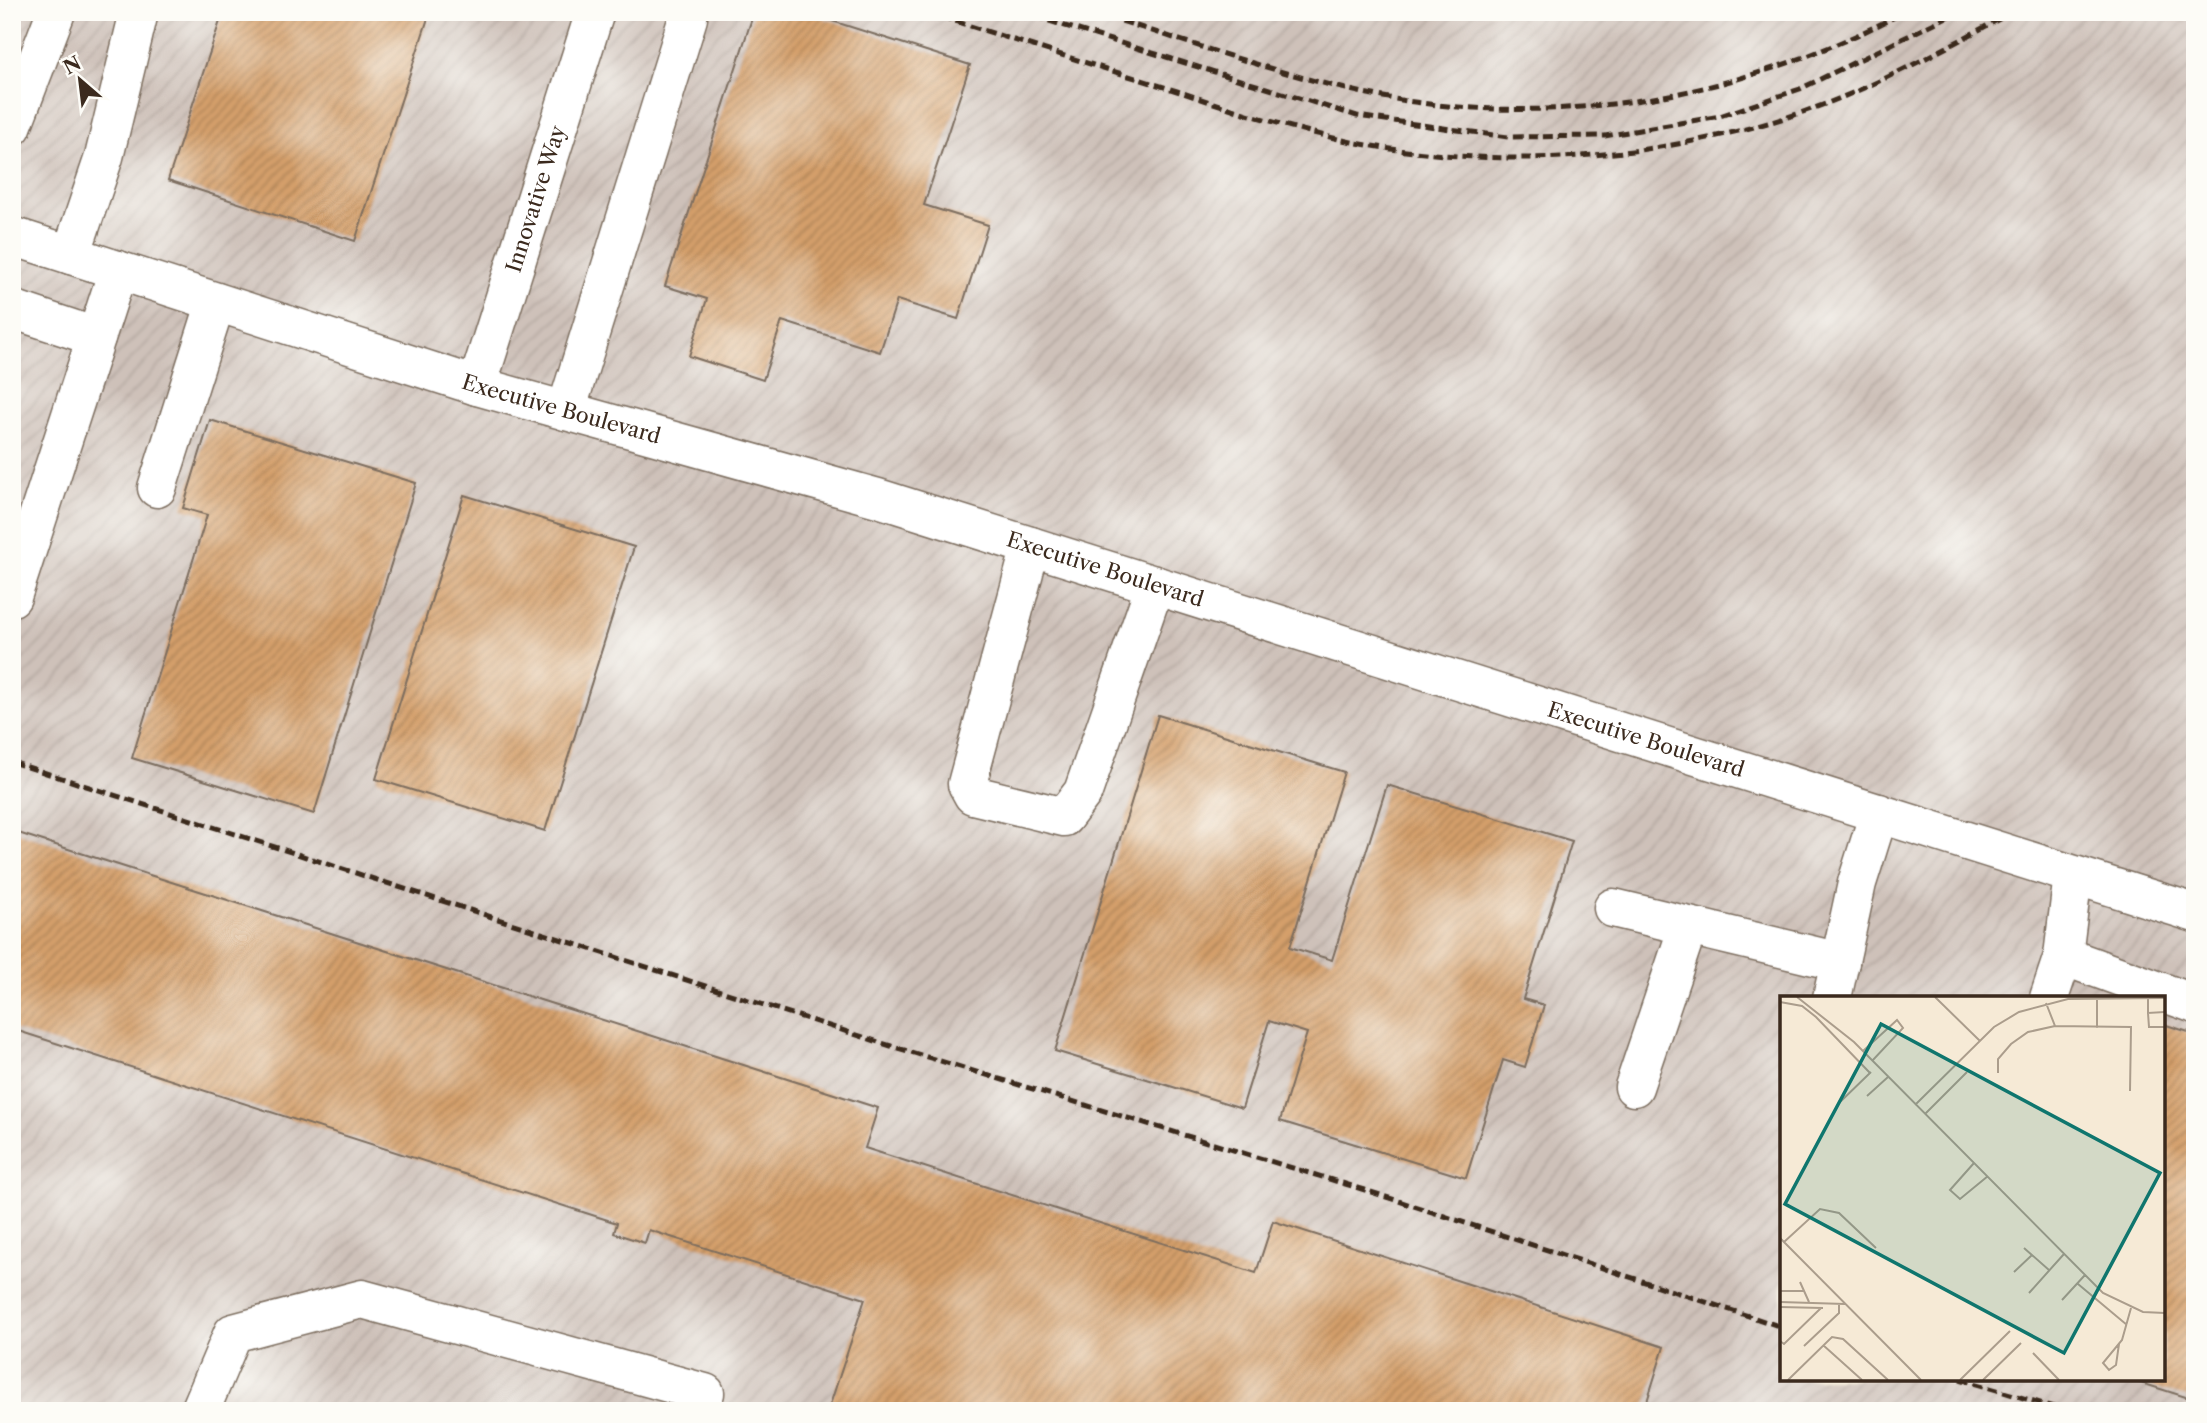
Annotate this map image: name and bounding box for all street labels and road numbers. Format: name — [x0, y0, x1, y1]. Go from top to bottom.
street label: Innovative Way — [501, 122, 570, 276]
street label: Executive Boulevard — [459, 369, 664, 449]
street label: Executive Boulevard — [1004, 526, 1207, 612]
street label: Executive Boulevard — [1544, 697, 1748, 782]

